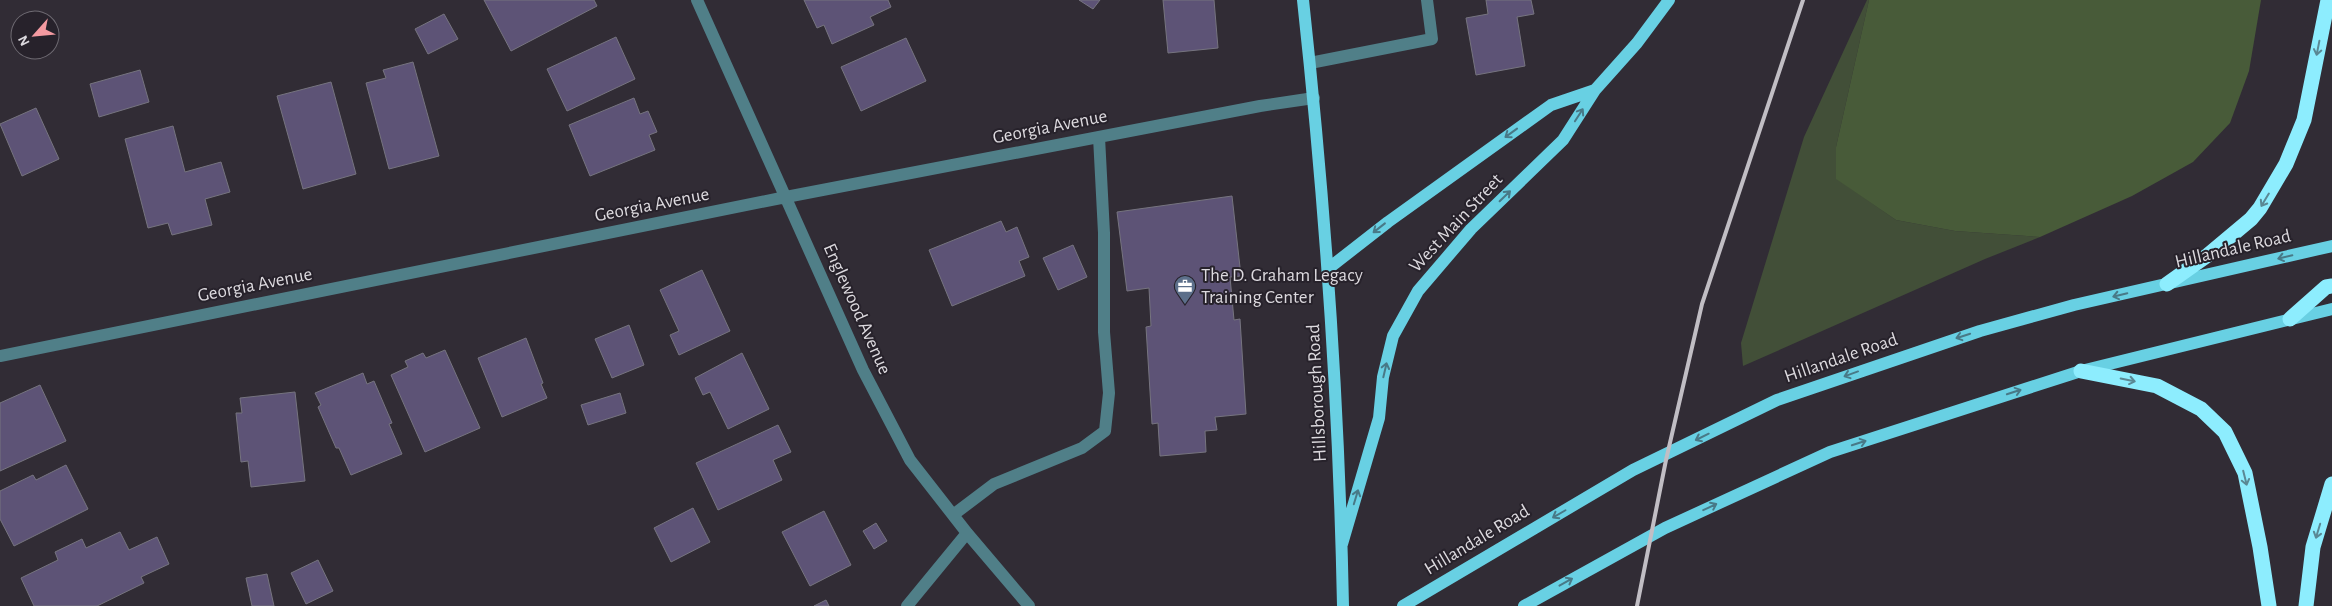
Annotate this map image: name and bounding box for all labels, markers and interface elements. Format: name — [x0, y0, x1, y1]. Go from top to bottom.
north arrow — [10, 10, 60, 60]
text: N — [16, 33, 33, 48]
one-way arrow — [2313, 39, 2323, 55]
street label: Georgia Avenue — [991, 107, 1109, 147]
one-way arrow — [1574, 109, 1584, 123]
one-way arrow — [1504, 128, 1518, 138]
street label: West Main Street — [1406, 170, 1506, 276]
street label: Georgia Avenue — [593, 185, 711, 225]
one-way arrow — [1499, 190, 1511, 202]
one-way arrow — [2259, 192, 2269, 206]
one-way arrow — [1373, 223, 1386, 234]
street label: Hillandale Road — [2173, 226, 2293, 272]
street label: Englewood Avenue — [820, 241, 894, 377]
one-way arrow — [2277, 253, 2293, 262]
street label: Georgia Avenue — [196, 265, 314, 305]
place label: The D. Graham Legacy Training Center — [1201, 266, 1363, 307]
office icon: The D. Graham Legacy Training Center — [1173, 274, 1197, 305]
one-way arrow — [2112, 291, 2128, 300]
street label: Hillsborough Road — [1304, 323, 1330, 462]
street label: Hillandale Road — [1782, 330, 1900, 386]
one-way arrow — [1955, 332, 1971, 342]
one-way arrow — [1381, 362, 1390, 378]
one-way arrow — [1844, 370, 1860, 379]
one-way arrow — [2120, 376, 2136, 386]
one-way arrow — [2005, 387, 2021, 396]
one-way arrow — [1695, 433, 1710, 442]
one-way arrow — [1851, 437, 1867, 447]
one-way arrow — [2241, 470, 2251, 486]
one-way arrow — [1351, 490, 1361, 506]
street label: Hillandale Road — [1421, 501, 1533, 579]
one-way arrow — [1702, 502, 1717, 512]
one-way arrow — [1552, 509, 1566, 519]
one-way arrow — [2312, 522, 2322, 538]
one-way arrow — [1558, 577, 1573, 586]

